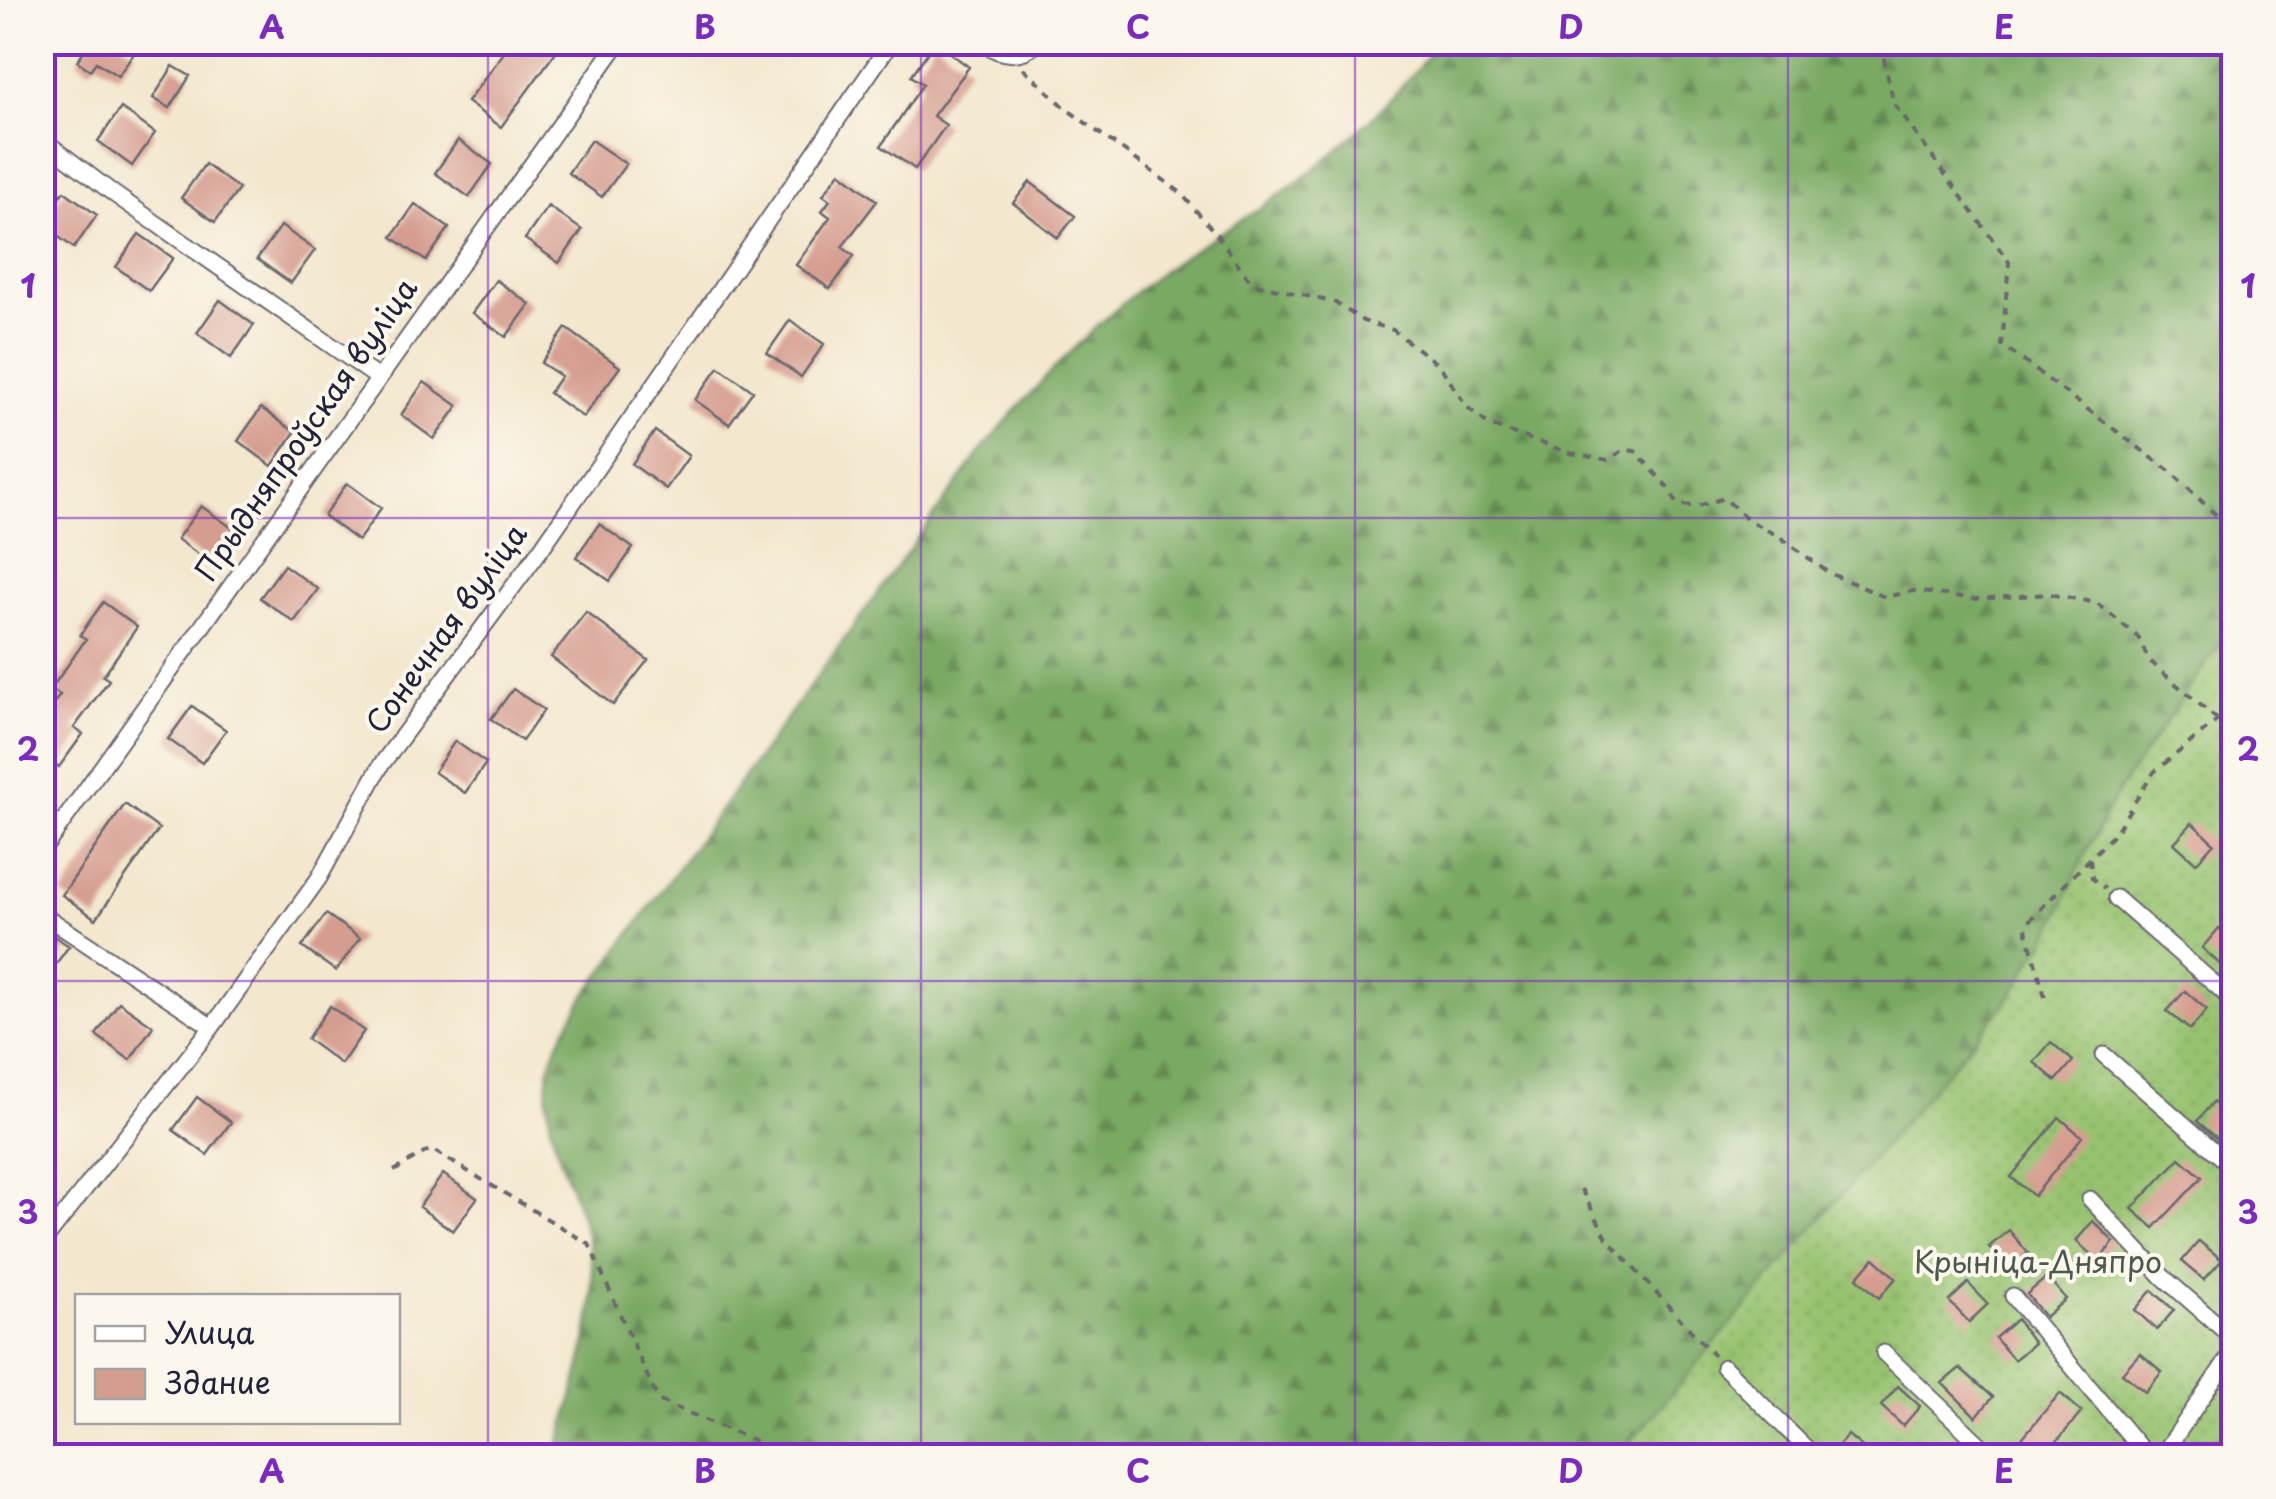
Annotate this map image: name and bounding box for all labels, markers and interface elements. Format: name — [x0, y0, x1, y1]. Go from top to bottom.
text: A — [259, 2, 285, 50]
text: B — [694, 2, 716, 50]
text: C — [1126, 2, 1150, 50]
text: D — [1558, 2, 1584, 50]
text: E — [1994, 2, 2014, 50]
text: 1 — [20, 261, 36, 309]
text: 1 — [2240, 261, 2256, 309]
street label: Прыдняпроўская вуліца — [183, 267, 427, 589]
street label: Сонечная вуліца — [353, 513, 537, 742]
text: 2 — [17, 724, 39, 772]
text: 2 — [2237, 724, 2259, 772]
text: 3 — [18, 1187, 38, 1235]
text: 3 — [2238, 1187, 2258, 1235]
park label: Крыніца-Дняпро — [1914, 1238, 2162, 1283]
legend — [75, 1294, 400, 1424]
text: Улица — [165, 1309, 255, 1354]
text: Здание — [165, 1359, 271, 1404]
text: A — [259, 1446, 285, 1494]
text: B — [694, 1446, 716, 1494]
text: C — [1126, 1446, 1150, 1494]
text: D — [1558, 1446, 1584, 1494]
text: E — [1994, 1446, 2014, 1494]

